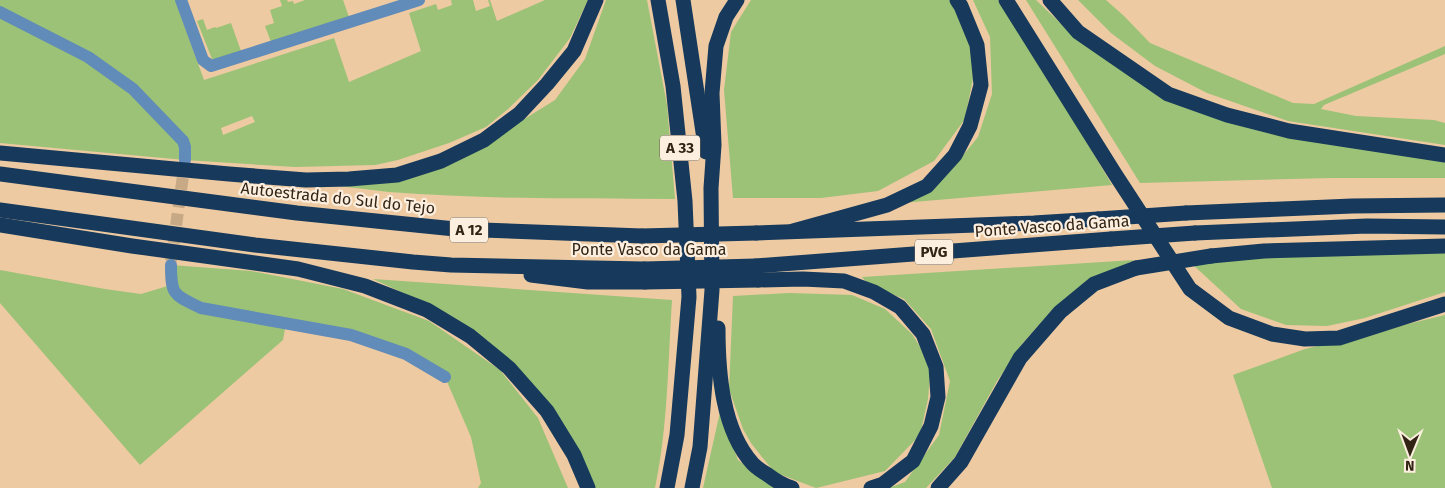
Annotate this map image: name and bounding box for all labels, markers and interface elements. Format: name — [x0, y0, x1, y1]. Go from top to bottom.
road number: A 33 — [660, 136, 700, 160]
street label: Autoestrada do Sul do Tejo — [240, 178, 436, 218]
street label: Ponte Vasco da Gama — [974, 211, 1130, 241]
road number: A 12 — [450, 218, 488, 242]
street label: Ponte Vasco da Gama — [572, 240, 726, 259]
road number: PVG — [915, 240, 953, 264]
north arrow — [1385, 428, 1435, 478]
text: N — [1405, 457, 1415, 474]

